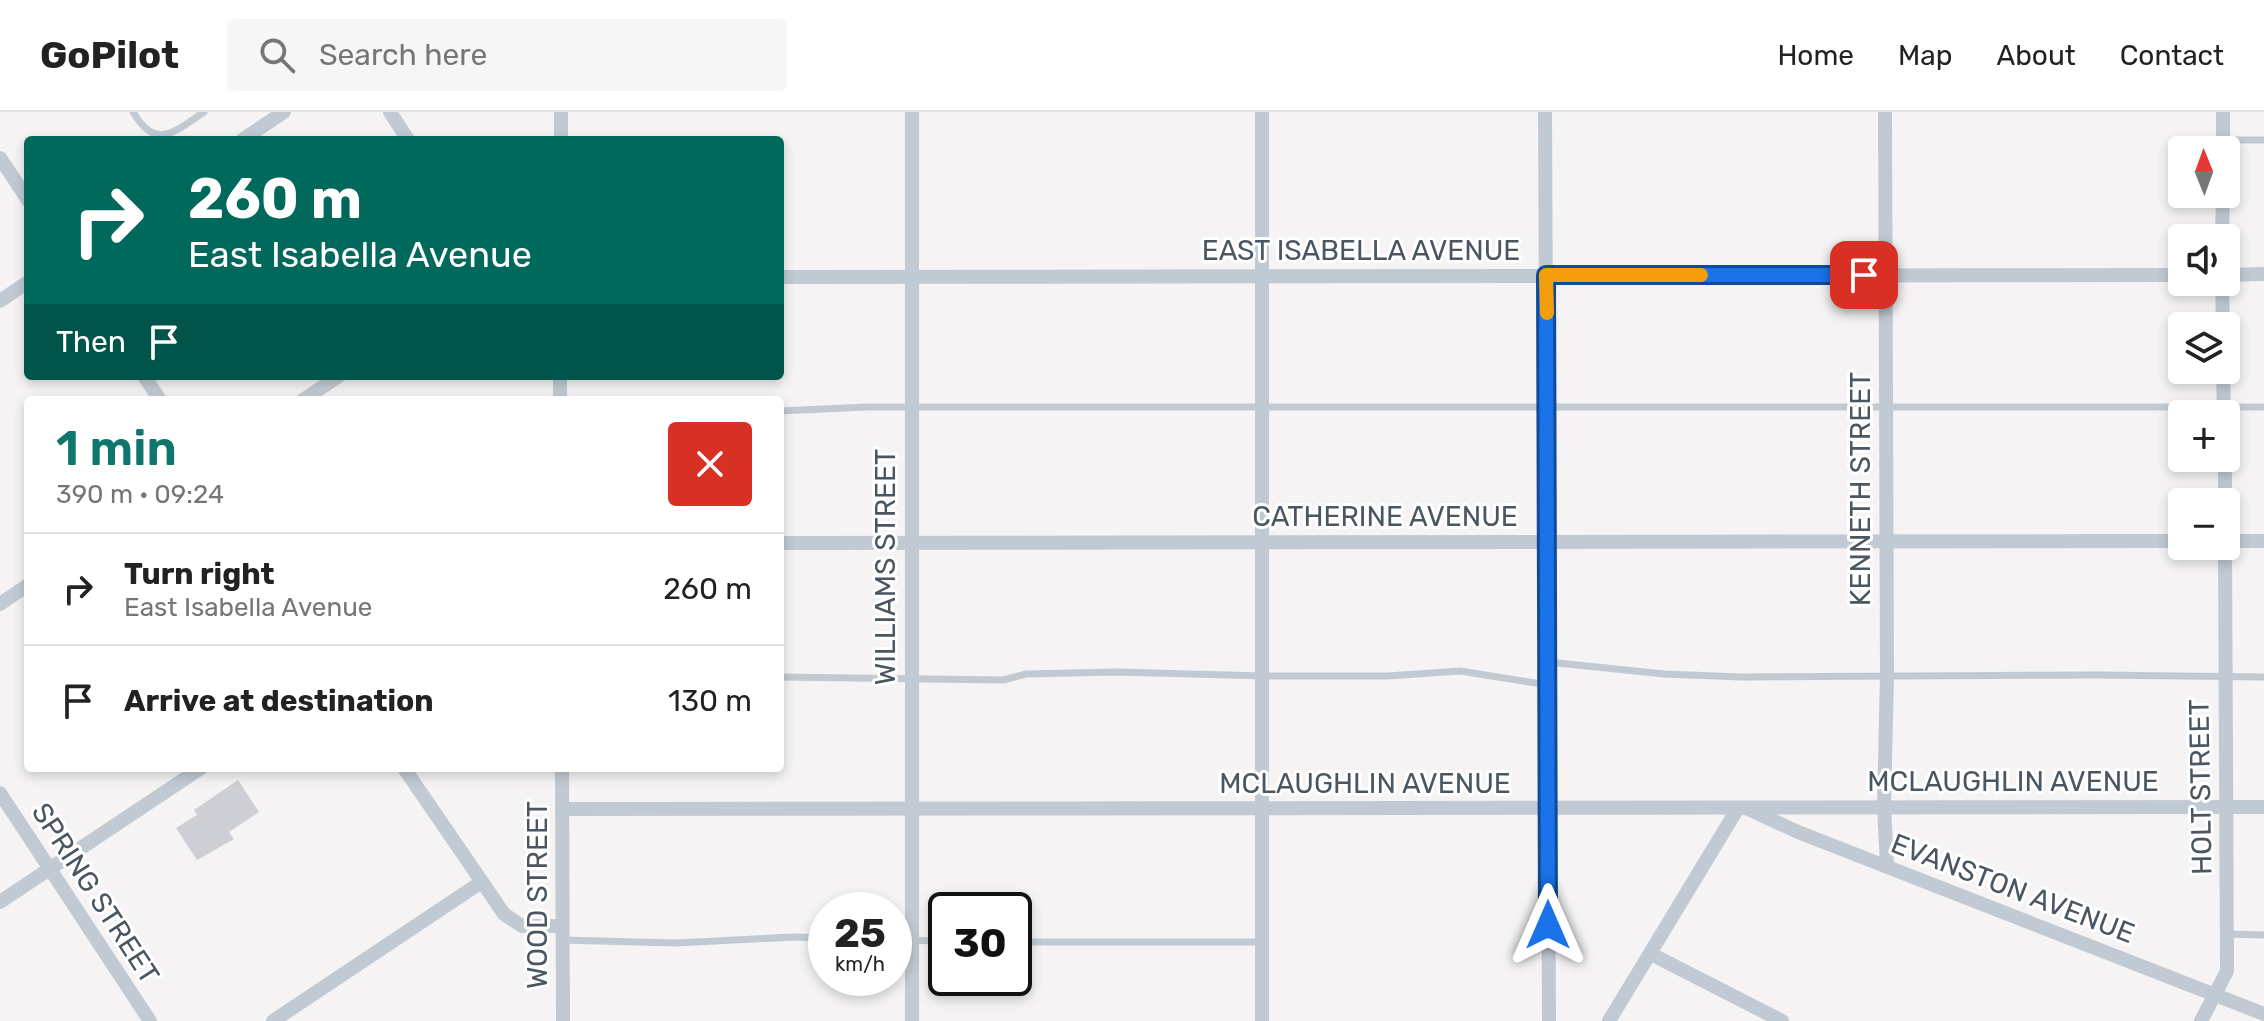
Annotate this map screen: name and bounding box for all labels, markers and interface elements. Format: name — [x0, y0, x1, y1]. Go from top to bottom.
search box — [227, 19, 787, 91]
text: GoPilot — [40, 32, 179, 78]
icon: search — [255, 33, 299, 77]
text: Search here — [319, 37, 487, 73]
text: Home — [1777, 39, 1854, 72]
text: Map — [1898, 39, 1952, 72]
text: About — [1996, 39, 2076, 72]
text: Contact — [2120, 39, 2224, 72]
north arrow — [2168, 136, 2240, 208]
map controls — [2168, 136, 2240, 560]
text: 260 m — [188, 166, 362, 232]
icon: right — [56, 168, 160, 272]
button: sound — [2168, 224, 2240, 296]
text: East Isabella Avenue — [188, 233, 532, 276]
street label: EAST ISABELLA AVENUE — [1202, 234, 1520, 267]
pin — [1830, 241, 1898, 309]
icon: arrive — [1842, 253, 1886, 297]
button: layers — [2168, 312, 2240, 384]
icon: arrive — [142, 320, 186, 364]
text: Then — [56, 324, 126, 360]
street label: KENNETH STREET — [1844, 372, 1877, 606]
button: + — [2168, 400, 2240, 472]
text: 1 min — [56, 420, 177, 477]
button: close — [668, 422, 752, 506]
street label: WILLIAMS STREET — [869, 449, 902, 685]
text: 390 m · 09:24 — [56, 479, 224, 510]
button: − — [2168, 488, 2240, 560]
street label: CATHERINE AVENUE — [1252, 500, 1518, 533]
text: Turn right — [124, 556, 275, 592]
icon: right — [56, 567, 100, 611]
text: 260 m — [663, 571, 752, 607]
text: East Isabella Avenue — [124, 592, 372, 623]
icon: arrive — [56, 679, 100, 723]
text: Arrive at destination — [124, 683, 434, 719]
text: 130 m — [668, 683, 752, 719]
street label: HOLT STREET — [2182, 699, 2219, 875]
street label: MCLAUGHLIN AVENUE — [1867, 765, 2159, 798]
street label: MCLAUGHLIN AVENUE — [1219, 767, 1511, 800]
street label: SPRING STREET — [25, 797, 166, 990]
street label: WOOD STREET — [521, 801, 554, 989]
street label: EVANSTON AVENUE — [1886, 827, 2139, 950]
position arrow — [1506, 883, 1590, 967]
speed limit sign: 30 — [928, 892, 1032, 996]
text: 25 — [834, 910, 886, 957]
text: km/h — [835, 952, 885, 976]

